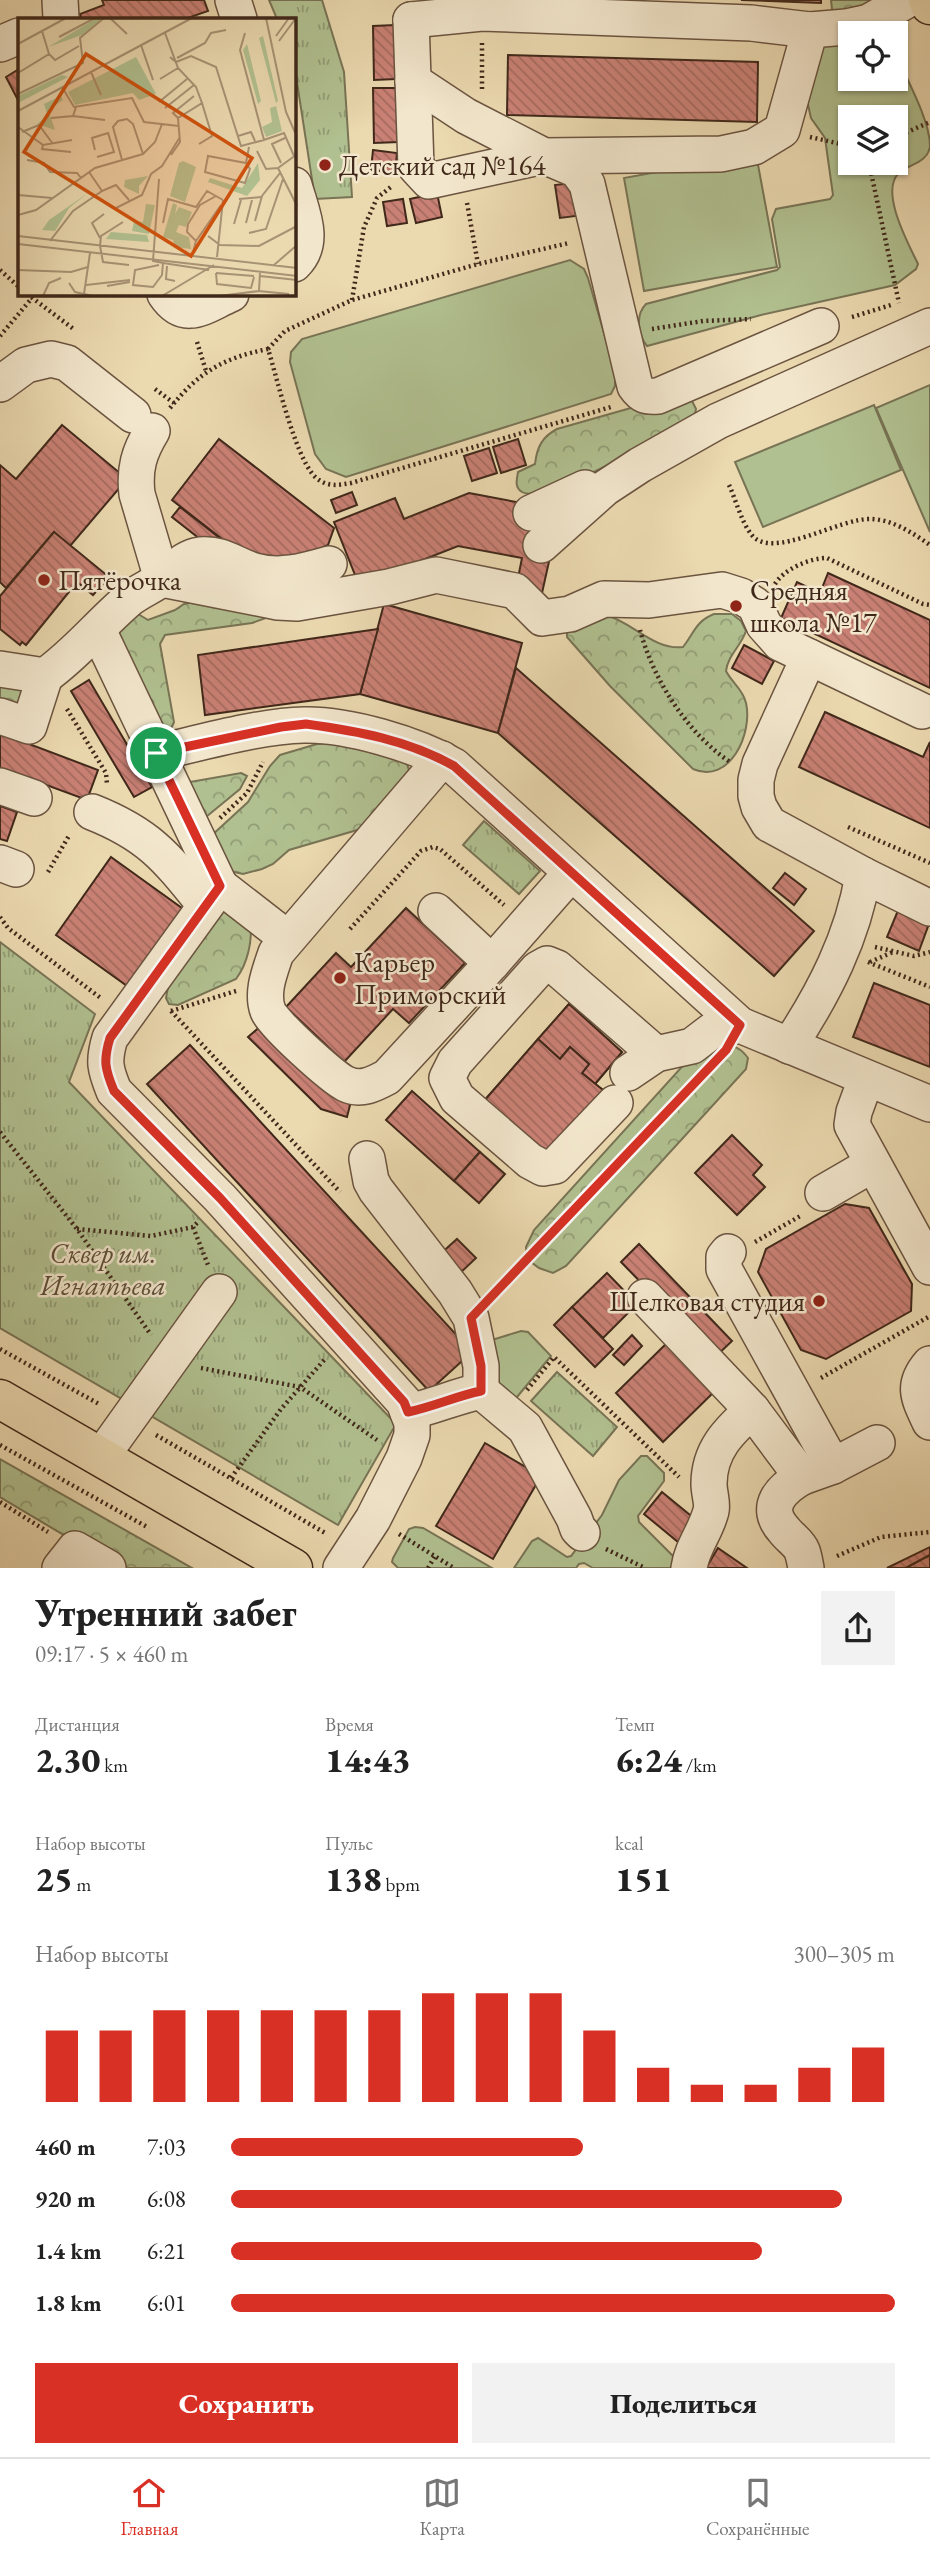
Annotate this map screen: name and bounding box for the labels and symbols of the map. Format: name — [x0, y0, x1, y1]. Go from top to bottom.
inset map — [18, 18, 296, 296]
place label: Детский сад №164 — [339, 147, 546, 183]
marker: Детский сад №164 — [317, 157, 333, 173]
place label: Пятёрочка — [58, 562, 182, 598]
marker: Пятёрочка — [36, 572, 52, 588]
place label: Средняя школа №17 — [750, 572, 877, 640]
marker: Средняя школа №17 — [728, 598, 744, 614]
pin — [126, 723, 186, 783]
place label: Карьер Приморский — [354, 944, 507, 1012]
marker: Карьер Приморский — [332, 970, 348, 986]
park label: Cквер им. Игнатьева — [39, 1235, 166, 1303]
place label: Шелковая студия — [609, 1283, 805, 1319]
marker: Шелковая студия — [811, 1293, 827, 1309]

